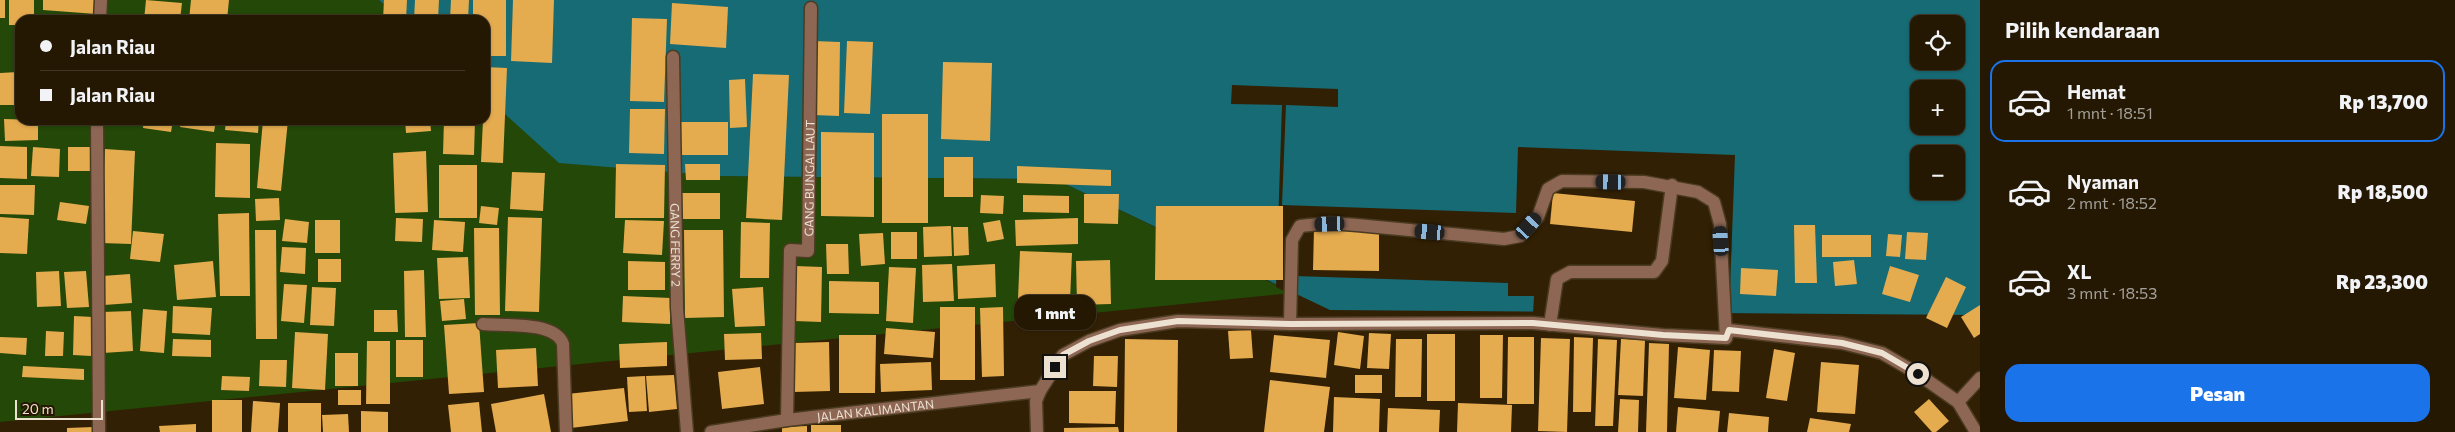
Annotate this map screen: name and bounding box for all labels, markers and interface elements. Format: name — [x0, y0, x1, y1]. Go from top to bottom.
map controls — [1910, 15, 1965, 200]
button: locate — [1910, 15, 1965, 70]
text: Pilih kendaraan — [2005, 16, 2160, 43]
text: Jalan Riau — [70, 35, 155, 58]
icon: car — [2007, 79, 2052, 124]
button: + — [1910, 80, 1965, 135]
text: Hemat — [2067, 80, 2126, 103]
text: Jalan Riau — [70, 83, 155, 106]
text: Rp 13,700 — [2339, 90, 2428, 113]
text: 1 mnt · 18:51 — [2067, 103, 2153, 122]
street label: GANG BUNGAI LAUT — [801, 119, 817, 237]
button: − — [1910, 145, 1965, 200]
icon: car — [2007, 169, 2052, 214]
text: Nyaman — [2067, 170, 2139, 193]
car — [1595, 174, 1626, 190]
text: Rp 18,500 — [2338, 180, 2428, 203]
text: 2 mnt · 18:52 — [2067, 193, 2157, 212]
street label: GANG FERRY 2 — [668, 203, 684, 287]
car — [1513, 210, 1544, 242]
car — [1314, 216, 1345, 232]
car — [1414, 223, 1445, 241]
car — [1712, 226, 1729, 256]
icon: car — [2007, 259, 2052, 304]
text: XL — [2067, 260, 2092, 283]
text: Rp 23,300 — [2336, 270, 2428, 293]
text: 3 mnt · 18:53 — [2067, 283, 2157, 302]
callout: 1 mnt — [1014, 294, 1096, 330]
text: 1 mnt — [1035, 303, 1075, 322]
route end — [1044, 356, 1066, 378]
route start — [1907, 363, 1929, 385]
button: Pesan — [2005, 364, 2430, 422]
street label: JALAN KALIMANTAN — [816, 396, 935, 425]
scale bar — [15, 397, 102, 420]
text: 20 m — [22, 400, 54, 417]

